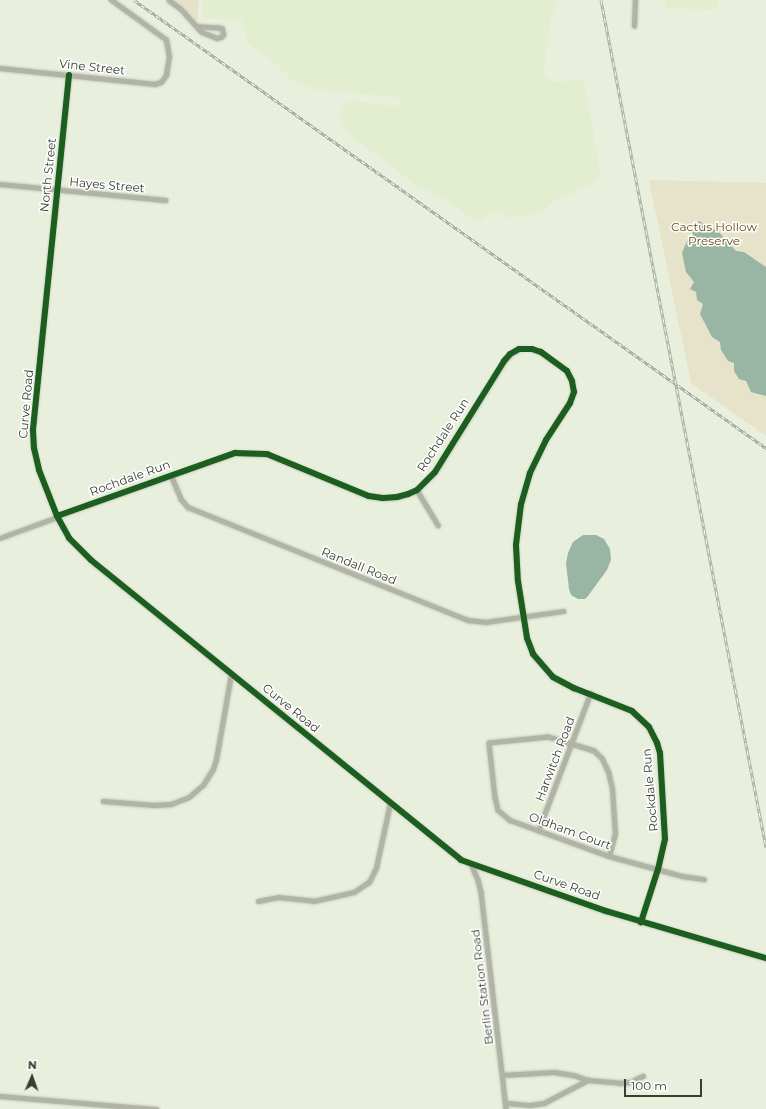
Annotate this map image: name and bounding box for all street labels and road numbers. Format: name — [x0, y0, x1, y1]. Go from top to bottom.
street label: Vine Street — [58, 56, 126, 78]
street label: North Street — [37, 137, 59, 213]
street label: Hayes Street — [69, 175, 145, 195]
street label: Curve Road — [16, 369, 36, 439]
street label: Rochdale Run — [414, 396, 472, 474]
street label: Rochdale Run — [88, 457, 172, 499]
street label: Randall Road — [319, 544, 399, 588]
street label: Curve Road — [259, 681, 323, 735]
street label: Harwitch Road — [532, 715, 578, 803]
street label: Rockdale Run — [639, 748, 661, 832]
street label: Oldham Court — [527, 809, 613, 853]
street label: Curve Road — [532, 867, 602, 903]
street label: Berlin Station Road — [468, 929, 496, 1045]

